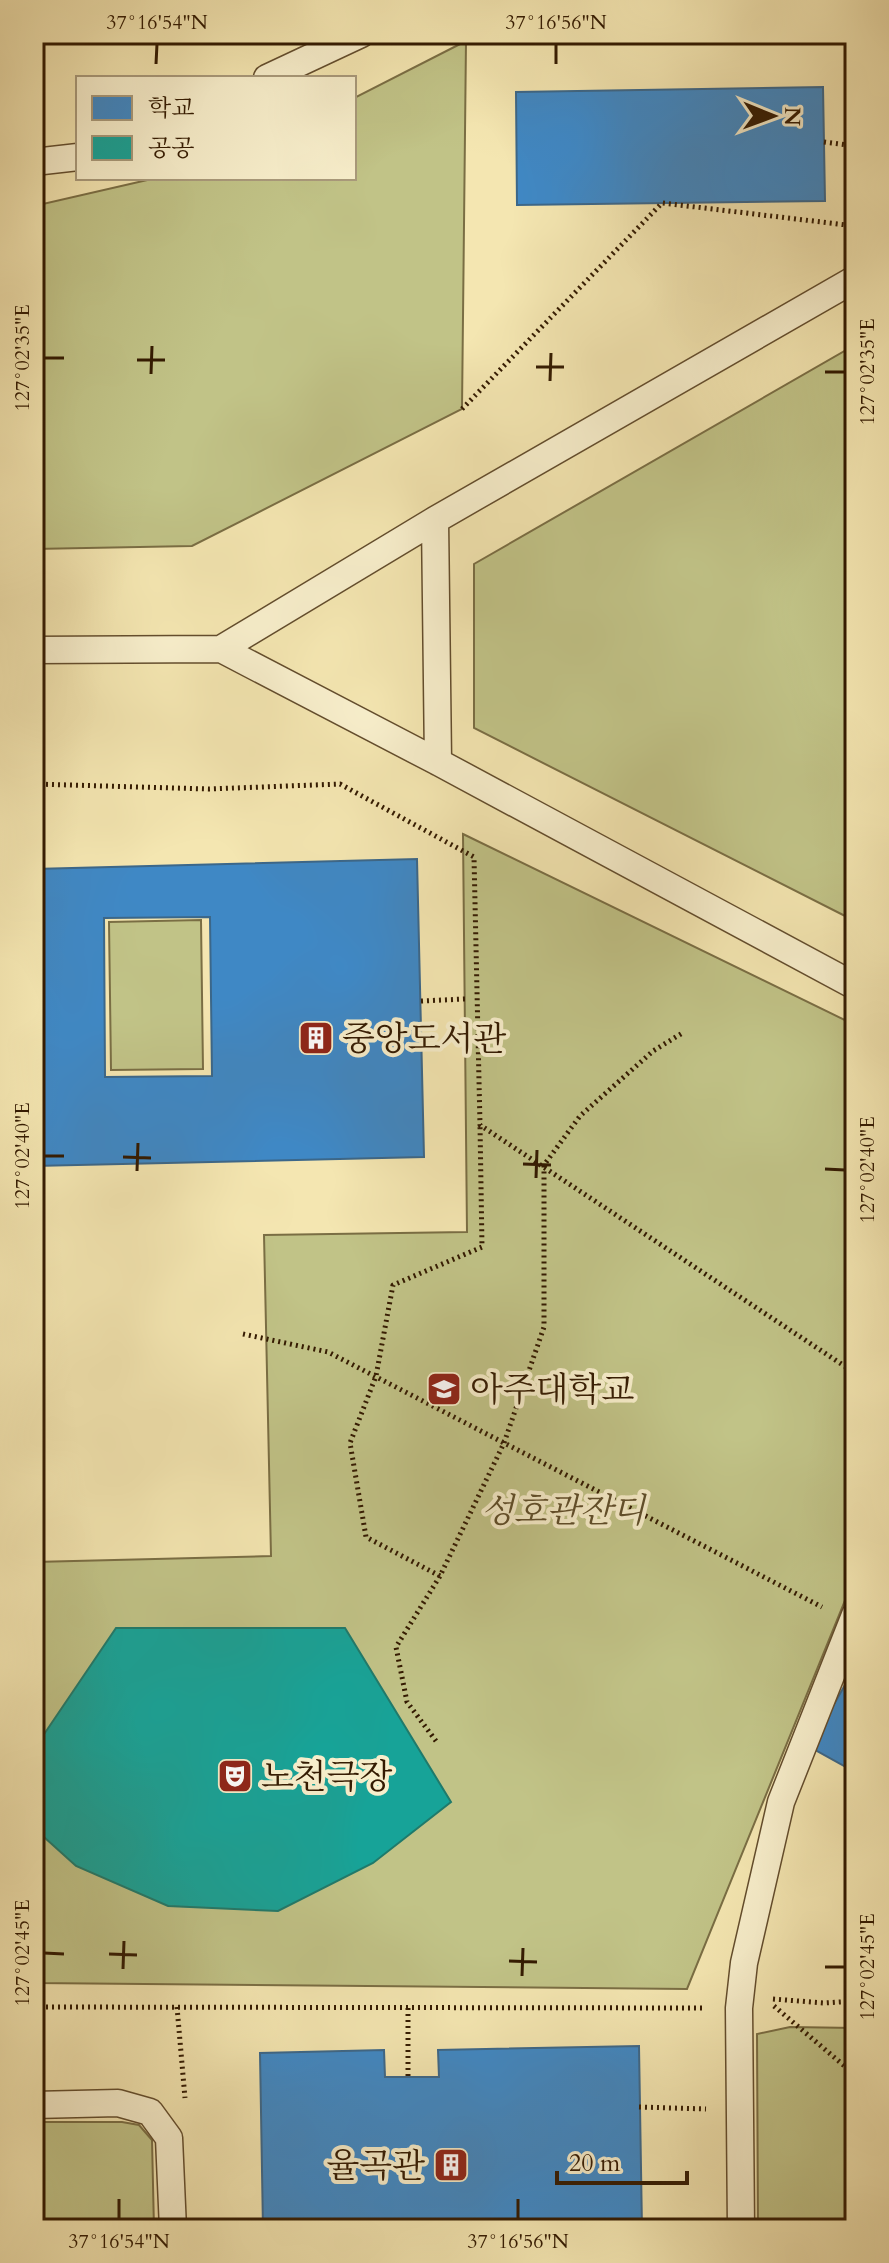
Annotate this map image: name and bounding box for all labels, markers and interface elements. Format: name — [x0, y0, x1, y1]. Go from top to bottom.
text: 37°16'54"N — [106, 9, 208, 36]
text: 37°16'56"N — [505, 9, 607, 36]
legend — [76, 76, 356, 180]
north arrow — [733, 76, 813, 156]
text: 학교 — [148, 92, 194, 125]
text: N — [777, 107, 807, 126]
text: 공공 — [148, 132, 194, 165]
text: 127°02'35"E — [9, 305, 36, 411]
text: 127°02'35"E — [854, 319, 881, 425]
place label: 중앙도서관 — [342, 1016, 506, 1062]
building icon: 중앙도서관 — [297, 1019, 335, 1057]
text: 127°02'40"E — [9, 1103, 36, 1209]
text: 127°02'40"E — [854, 1117, 881, 1223]
place label: 아주대학교 — [470, 1367, 634, 1413]
school or university icon: 아주대학교 — [425, 1370, 463, 1408]
park label: 성호관잔디 — [481, 1488, 647, 1534]
place label: 노천극장 — [261, 1754, 393, 1800]
theatre icon: 노천극장 — [216, 1757, 254, 1795]
text: 127°02'45"E — [9, 1900, 36, 2006]
text: 127°02'45"E — [854, 1914, 881, 2020]
scale bar — [557, 2135, 687, 2185]
place label: 율곡관 — [326, 2143, 425, 2189]
building icon: 율곡관 — [432, 2146, 470, 2184]
text: 20 m — [569, 2147, 621, 2180]
text: 37°16'54"N — [68, 2228, 170, 2255]
text: 37°16'56"N — [467, 2228, 569, 2255]

